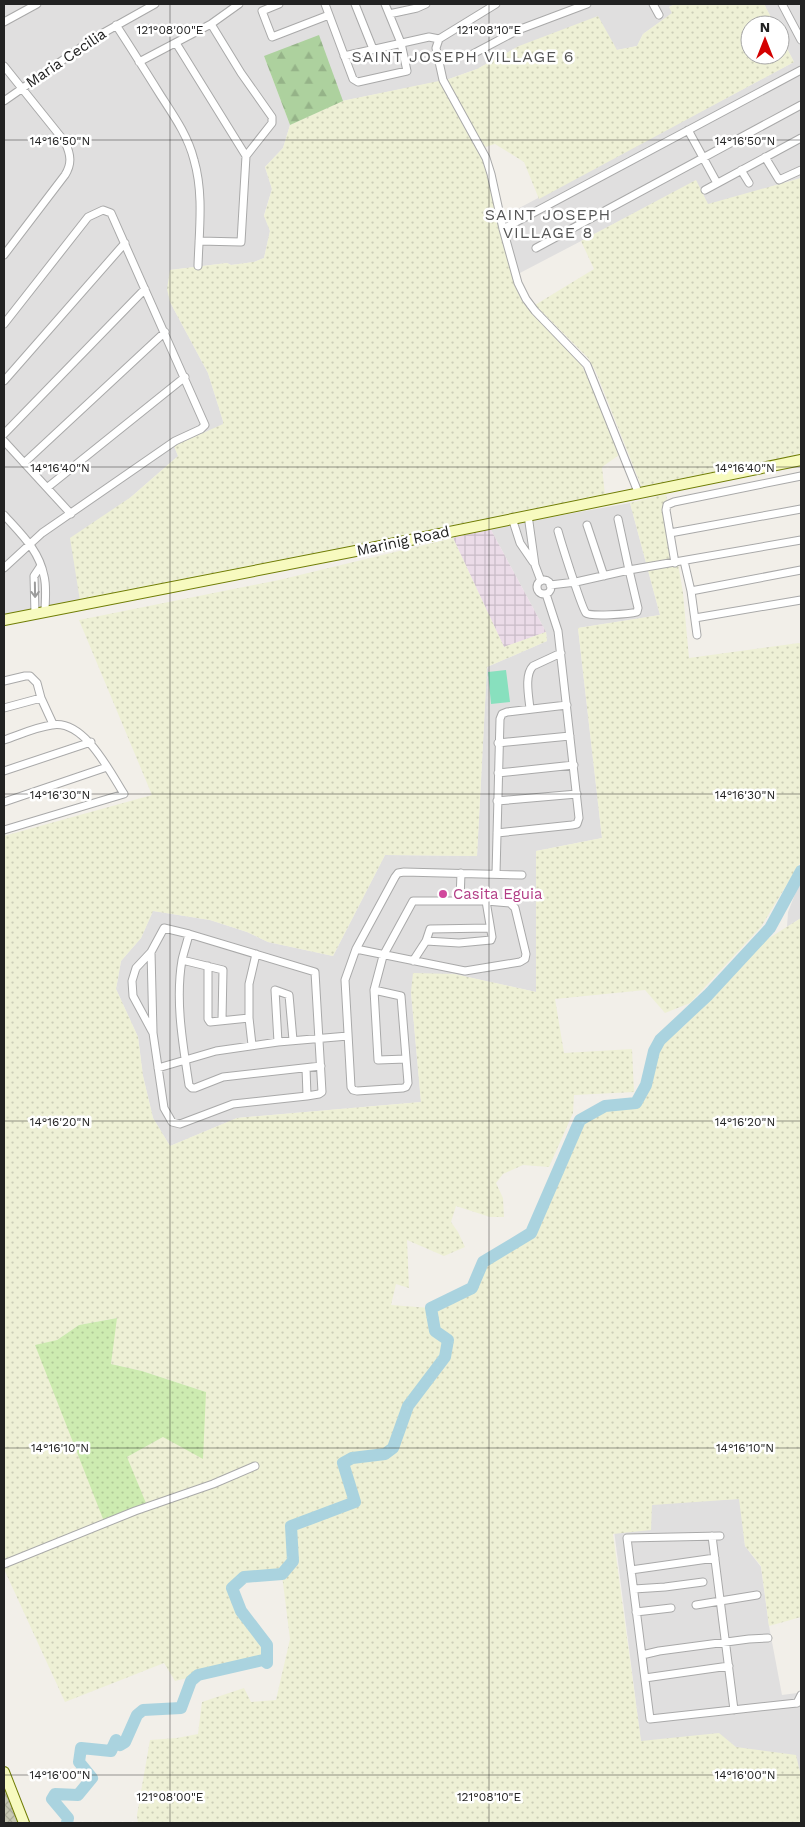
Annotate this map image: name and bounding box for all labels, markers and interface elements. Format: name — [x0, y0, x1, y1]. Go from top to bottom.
north arrow — [740, 15, 790, 65]
text: N — [760, 19, 770, 35]
text: 121°08'00"E — [137, 23, 204, 37]
text: 121°08'10"E — [457, 23, 521, 37]
street label: Maria Cecilia — [22, 24, 110, 91]
district label: SAINT JOSEPH VILLAGE 6 — [352, 47, 574, 66]
text: 14°16'50"N — [30, 134, 90, 148]
text: 14°16'50"N — [715, 134, 775, 148]
district label: SAINT JOSEPH VILLAGE 8 — [485, 205, 611, 242]
text: 14°16'40"N — [30, 461, 90, 475]
text: 14°16'40"N — [715, 461, 775, 475]
street label: Marinig Road — [355, 522, 451, 560]
one-way arrow — [30, 581, 39, 597]
text: 14°16'30"N — [30, 788, 90, 802]
text: 14°16'30"N — [715, 788, 775, 802]
place label: Casita Eguia — [453, 885, 543, 903]
marker: Casita Eguia — [437, 888, 449, 900]
text: 14°16'20"N — [30, 1115, 90, 1129]
text: 14°16'20"N — [715, 1115, 775, 1129]
text: 14°16'10"N — [31, 1441, 89, 1455]
text: 14°16'10"N — [716, 1441, 774, 1455]
text: 14°16'00"N — [30, 1768, 90, 1782]
text: 14°16'00"N — [715, 1768, 775, 1782]
text: 121°08'00"E — [137, 1790, 204, 1804]
text: 121°08'10"E — [457, 1790, 521, 1804]

